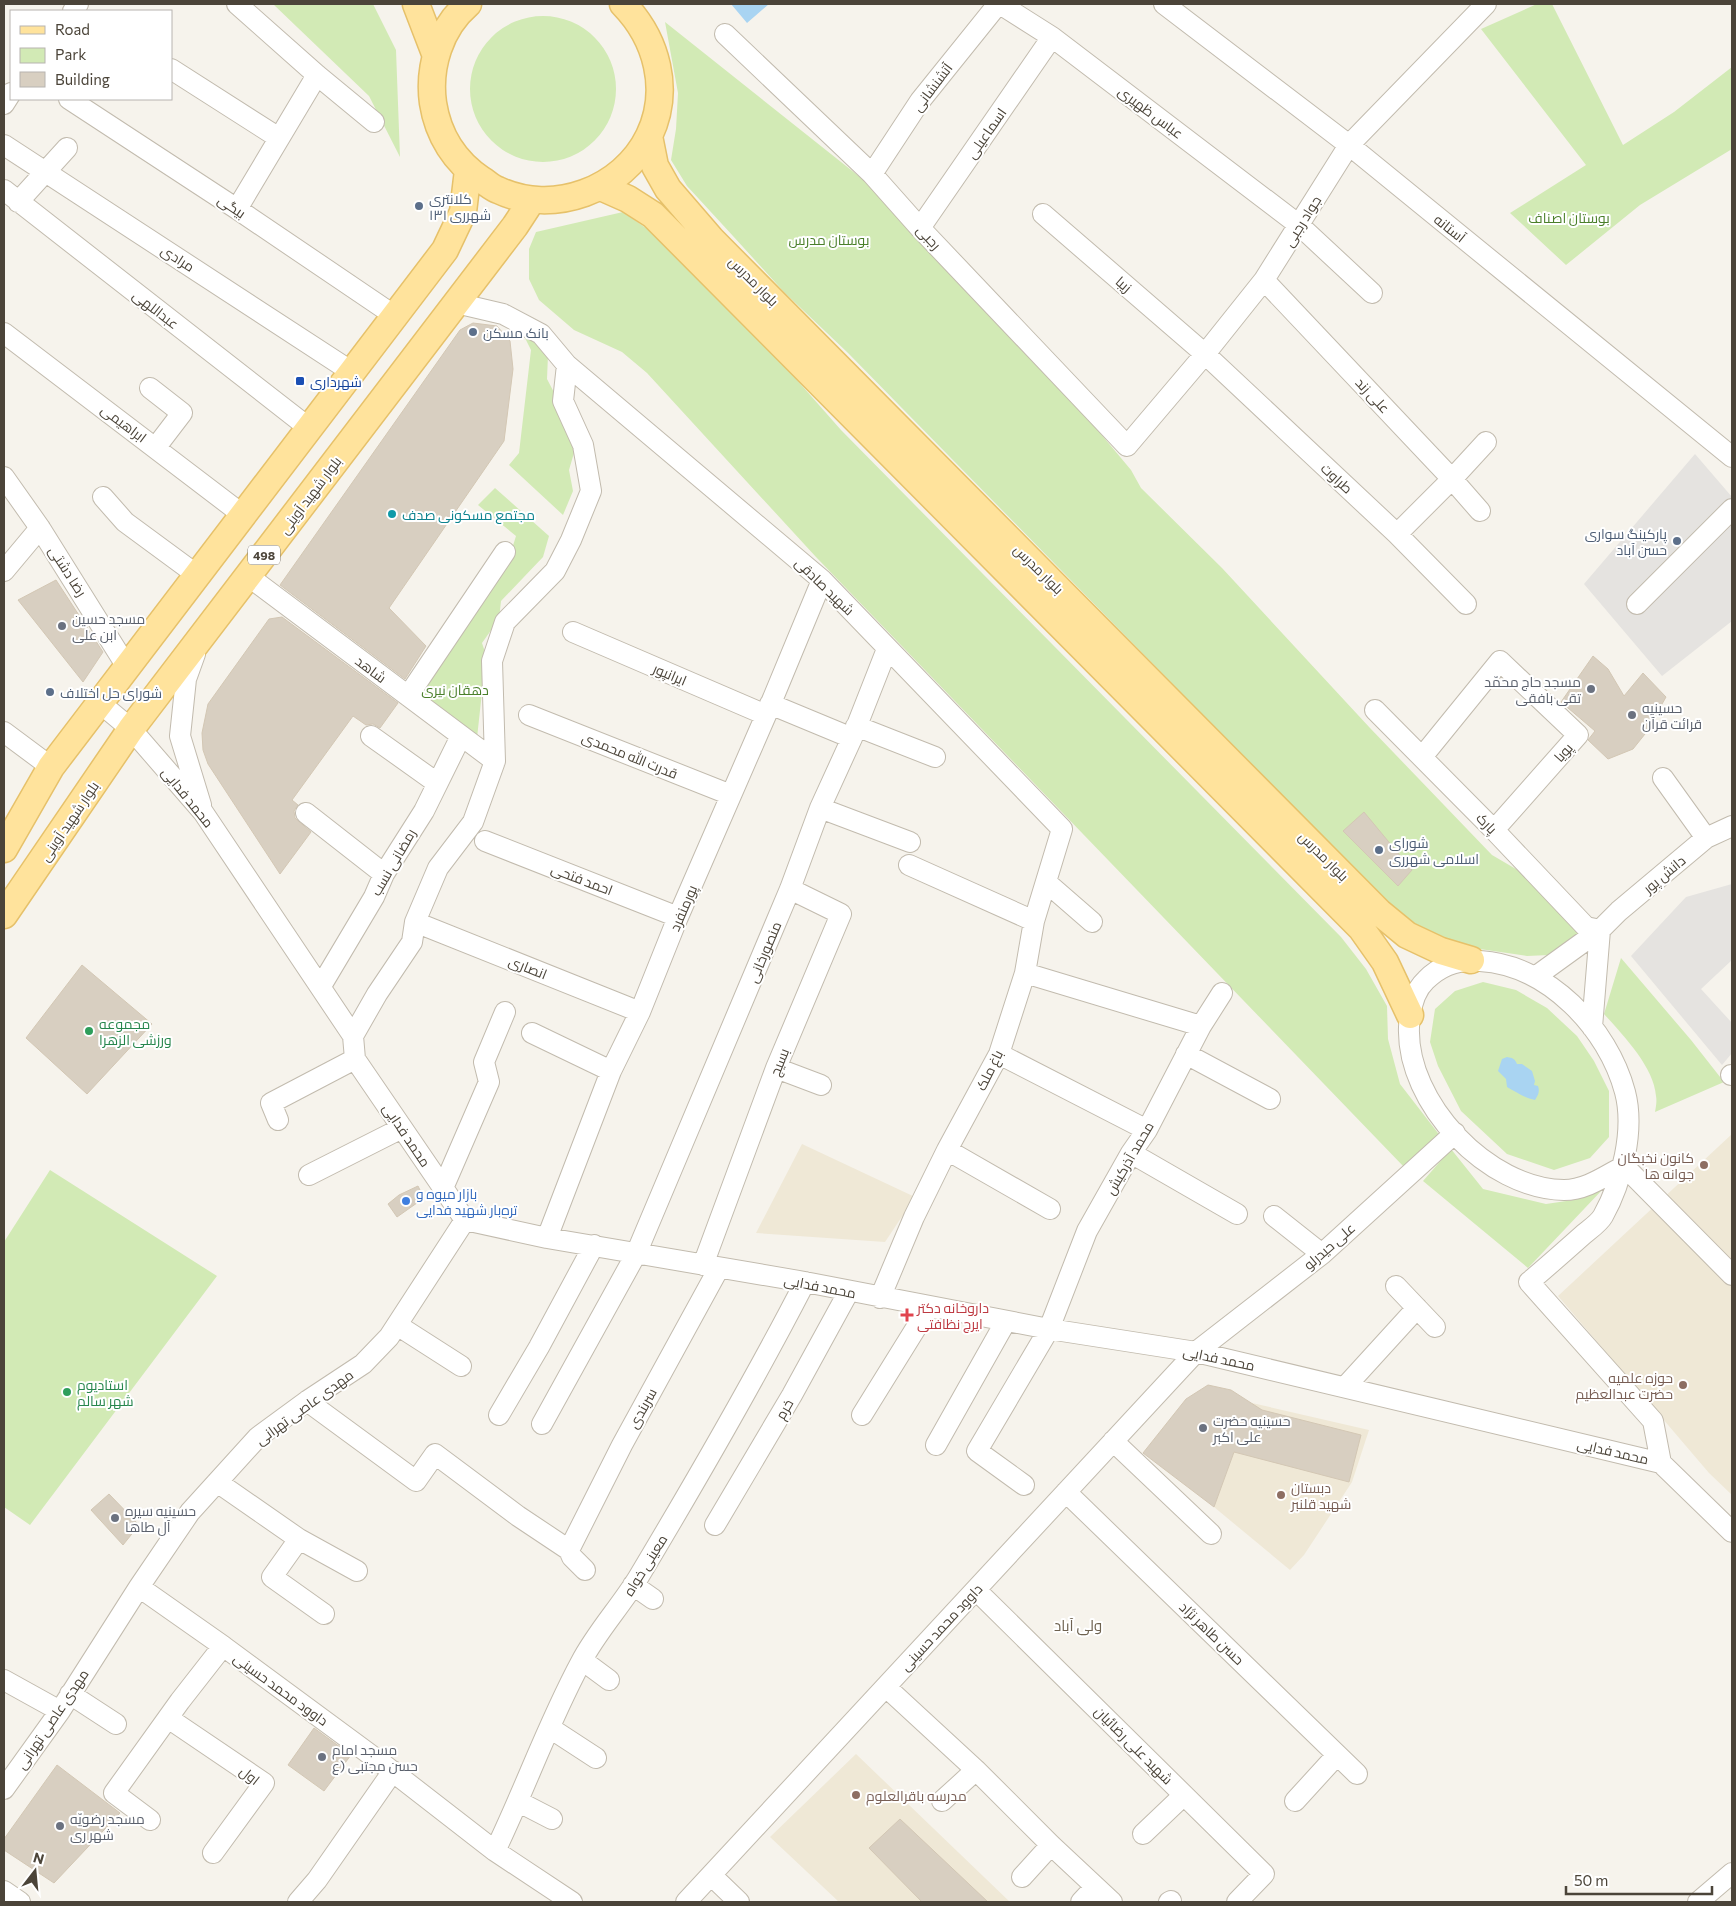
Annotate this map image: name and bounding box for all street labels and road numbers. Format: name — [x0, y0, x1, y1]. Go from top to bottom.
street label: آتشنشانی — [908, 59, 956, 114]
street label: عباس ظهیری — [1115, 82, 1187, 142]
street label: اسماعیلی — [962, 104, 1010, 162]
street label: بیگی — [215, 191, 249, 221]
street label: جواد رجبی — [1280, 192, 1324, 250]
street label: آستانه — [1431, 210, 1469, 246]
street label: رجبی — [913, 221, 945, 253]
street label: مرادی — [158, 241, 198, 275]
street label: بلوار مدرس — [726, 253, 782, 309]
street label: زیبا — [1113, 272, 1135, 296]
street label: عبداللهی — [130, 286, 182, 332]
street label: علی زند — [1352, 374, 1394, 416]
street label: ابراهیمی — [98, 400, 150, 446]
street label: بلوار شهید آوینی — [275, 453, 345, 537]
street label: طراوت — [1318, 459, 1356, 497]
street label: بلوار مدرس — [1011, 541, 1067, 597]
street label: رضا دشتی — [45, 543, 91, 599]
road number: 498 — [248, 546, 280, 564]
street label: شهید صادقی — [792, 554, 858, 618]
street label: شاهد — [352, 652, 390, 686]
street label: ایرانپور — [649, 659, 689, 691]
street label: قدرت الله محمدی — [580, 728, 680, 782]
street label: پویا — [1550, 739, 1578, 766]
street label: محمد فدایی — [158, 763, 218, 831]
street label: بلوار شهید آوینی — [36, 778, 102, 864]
street label: پارک — [1472, 809, 1501, 839]
street label: رمضانی نسب — [367, 825, 419, 899]
street label: بلوار مدرس — [1296, 828, 1352, 884]
street label: دانش پور — [1639, 851, 1690, 899]
street label: احمد فتحی — [549, 859, 615, 899]
street label: پورمنفرد — [666, 882, 702, 934]
street label: منصورخانی — [744, 919, 784, 985]
street label: انصاری — [506, 952, 550, 982]
street label: بسیج — [766, 1046, 793, 1079]
street label: باغ ملک — [972, 1047, 1007, 1093]
street label: محمد فدایی — [380, 1100, 434, 1170]
street label: محمد آذرکیش — [1101, 1118, 1157, 1198]
street label: علی حیدرلو — [1300, 1219, 1358, 1273]
street label: محمد فدایی — [783, 1271, 857, 1301]
street label: محمد فدایی — [1182, 1342, 1256, 1374]
street label: مهدی عاصی تهرانی — [252, 1366, 356, 1448]
street label: سربندی — [624, 1385, 660, 1431]
street label: خرم — [771, 1396, 798, 1423]
street label: محمد فدایی — [1576, 1435, 1650, 1467]
street label: معینی خواه — [620, 1531, 670, 1599]
street label: داوود محمد حسینی — [896, 1580, 986, 1674]
street label: حسن طاهر نژاد — [1176, 1598, 1248, 1668]
street label: داوود محمد حسینی — [230, 1649, 332, 1729]
street label: مهدی عاصی تهرانی — [12, 1666, 92, 1772]
street label: شهید علی رضائیان — [1091, 1702, 1177, 1788]
street label: اول — [236, 1762, 263, 1789]

